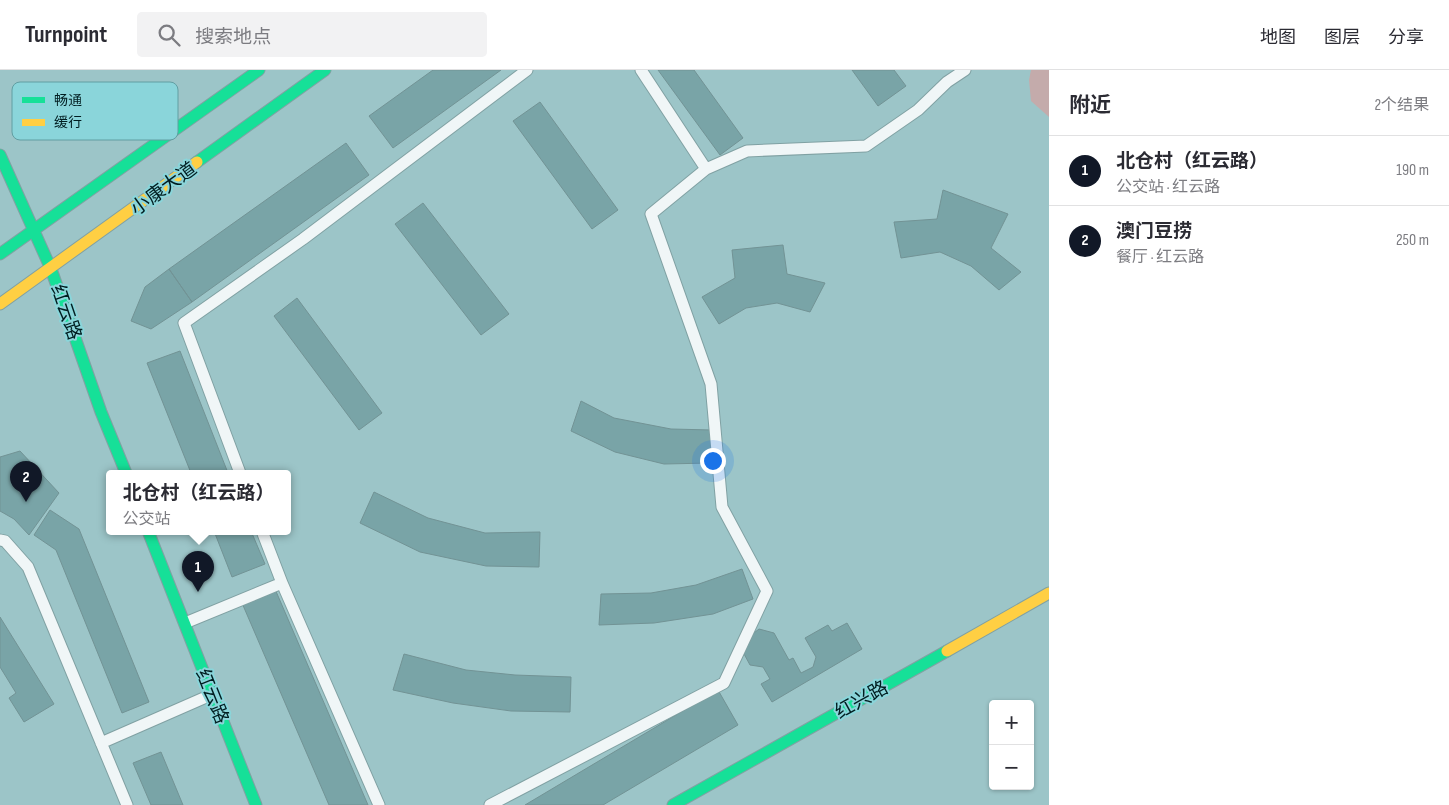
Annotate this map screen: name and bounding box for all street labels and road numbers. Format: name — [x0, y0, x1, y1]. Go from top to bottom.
street label: 小康大道 — [126, 158, 201, 221]
street label: 红云路 — [45, 282, 86, 343]
street label: 红云路 — [190, 666, 233, 727]
street label: 红兴路 — [831, 676, 892, 724]

